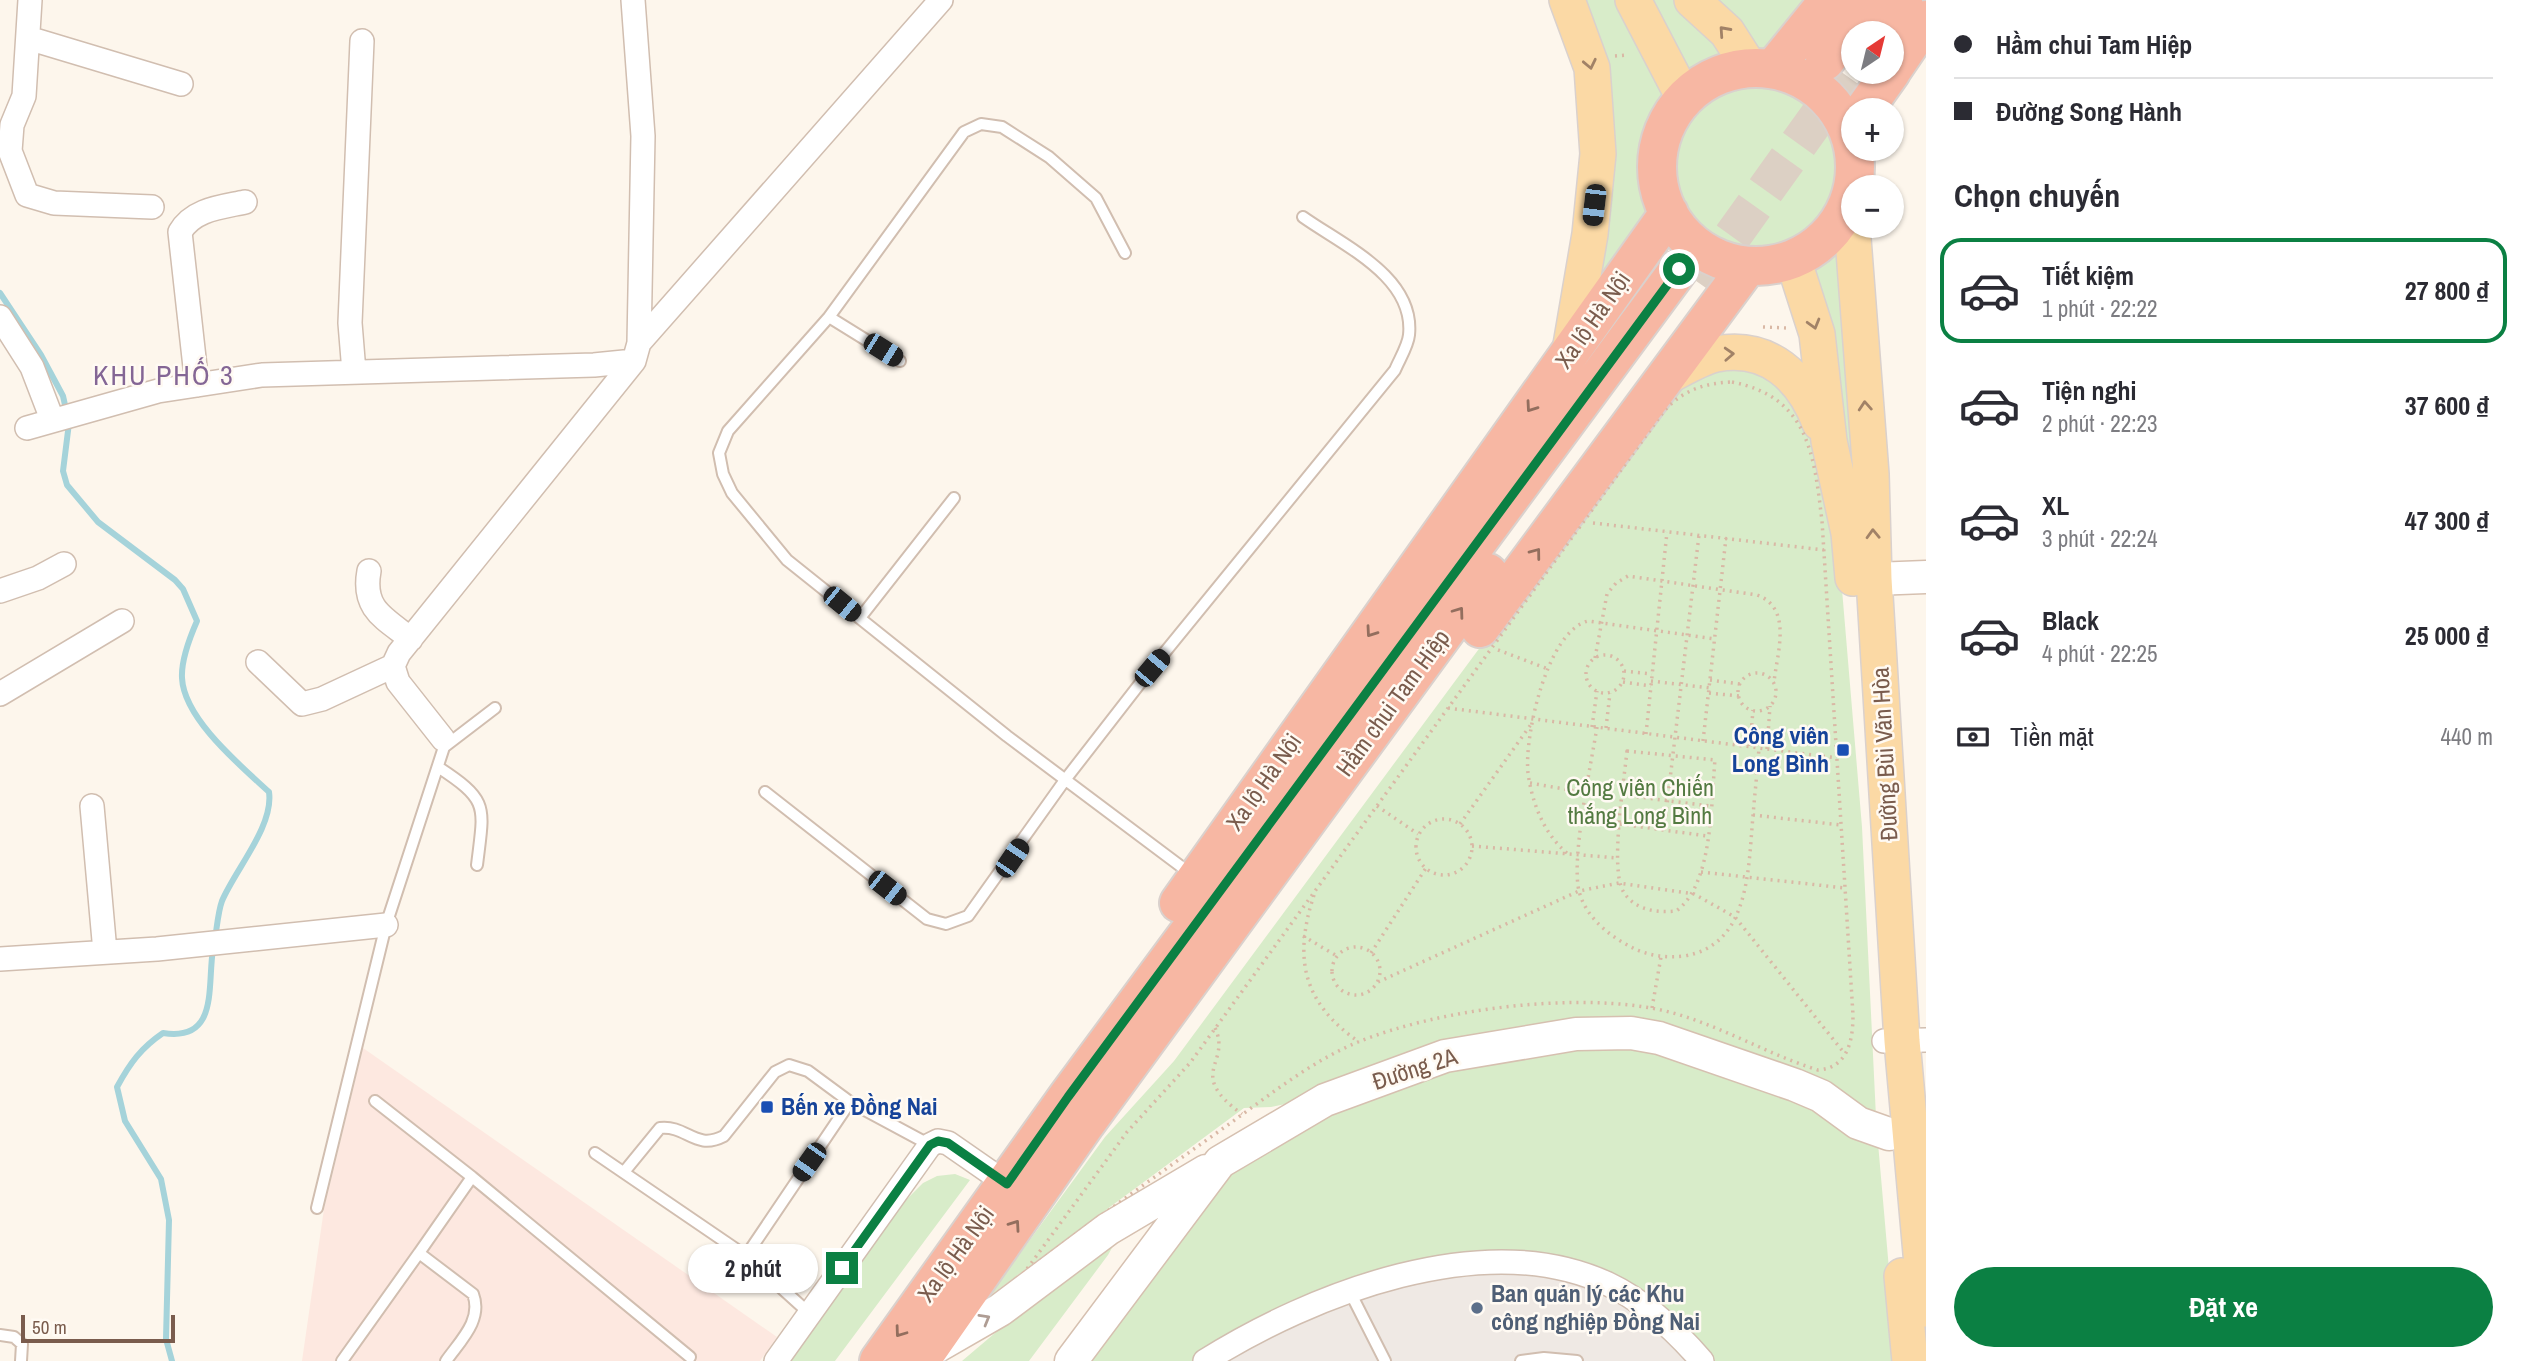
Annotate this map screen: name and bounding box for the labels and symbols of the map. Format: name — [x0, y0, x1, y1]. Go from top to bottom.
north arrow — [1841, 21, 1904, 84]
one-way arrow — [1720, 27, 1732, 40]
one-way arrow — [1581, 58, 1596, 70]
car — [1582, 183, 1607, 227]
route start — [1663, 253, 1695, 285]
street label: Xa lộ Hà Nội — [1547, 265, 1637, 374]
one-way arrow — [1805, 318, 1820, 330]
car — [860, 330, 907, 370]
one-way arrow — [1724, 346, 1735, 361]
district label: KHU PHỐ 3 — [93, 356, 235, 394]
one-way arrow — [1527, 399, 1539, 412]
one-way arrow — [1858, 400, 1873, 411]
one-way arrow — [1866, 528, 1881, 539]
one-way arrow — [1528, 548, 1540, 561]
car — [820, 583, 865, 625]
one-way arrow — [1451, 608, 1463, 620]
street label: Hầm chui Tam Hiệp — [1328, 623, 1456, 782]
one-way arrow — [1367, 624, 1379, 637]
car — [1131, 645, 1174, 691]
street label: Đường Bùi Văn Hòa — [1863, 666, 1905, 842]
place label: Công viên Long Bình — [1732, 719, 1829, 779]
street label: Xa lộ Hà Nội — [1218, 727, 1308, 836]
marker: Công viên Long Bình — [1835, 742, 1851, 758]
park label: Công viên Chiến thắng Long Bình — [1566, 771, 1714, 831]
car — [992, 835, 1033, 881]
car — [864, 867, 911, 909]
street label: Đường 2A — [1368, 1039, 1462, 1097]
place label: Bến xe Đồng Nai — [781, 1090, 937, 1122]
marker: Bến xe Đồng Nai — [759, 1099, 775, 1115]
car — [789, 1139, 830, 1185]
street label: Xa lộ Hà Nội — [910, 1199, 1001, 1308]
one-way arrow — [1007, 1220, 1019, 1233]
callout: 2 phút — [688, 1244, 818, 1292]
route end — [826, 1252, 858, 1284]
place label: Ban quản lý các Khu công nghiệp Đồng Nai — [1491, 1277, 1700, 1337]
marker: Ban quản lý các Khu công nghiệp Đồng Nai — [1469, 1300, 1485, 1316]
scale bar — [21, 1312, 175, 1344]
one-way arrow — [978, 1314, 990, 1327]
one-way arrow — [896, 1324, 909, 1337]

